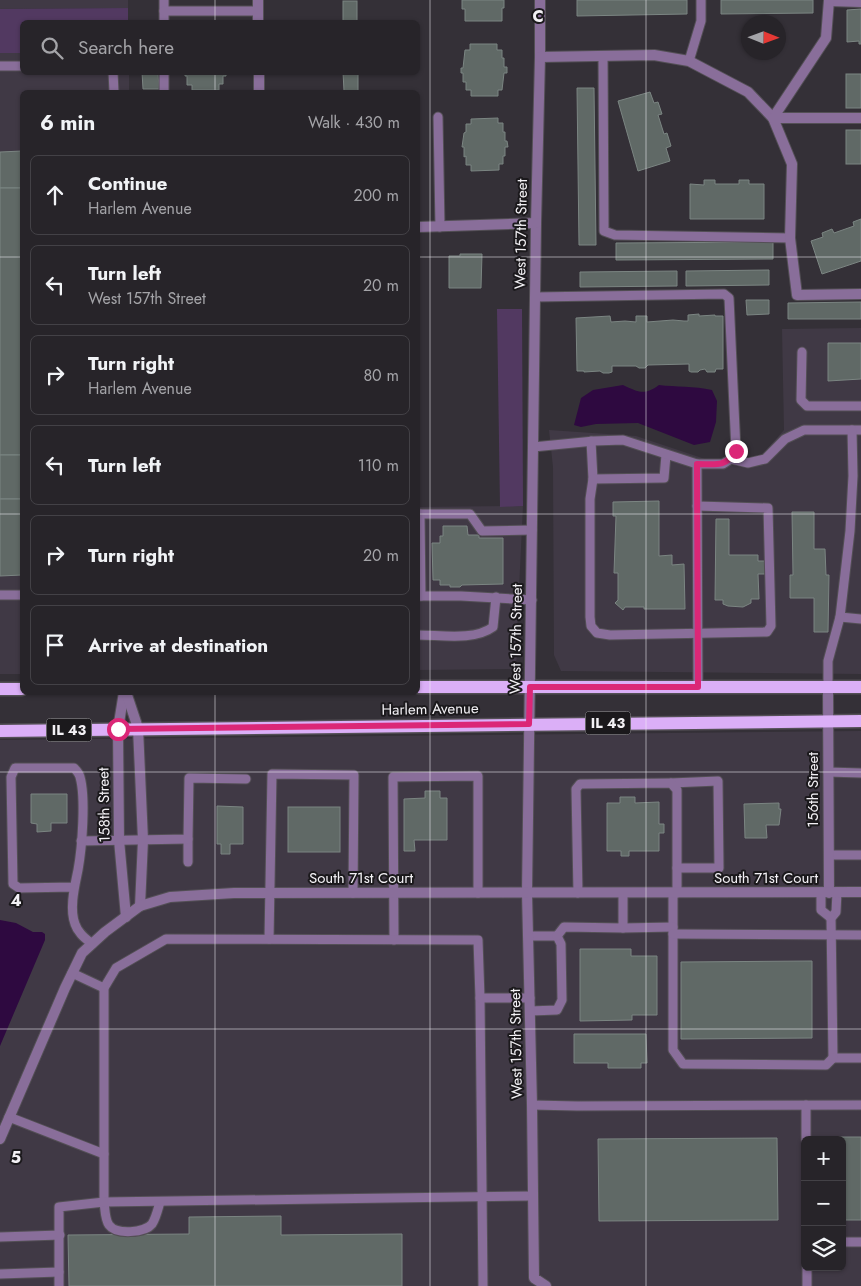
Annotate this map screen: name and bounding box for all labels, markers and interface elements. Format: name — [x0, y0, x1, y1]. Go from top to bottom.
text: C — [532, 5, 544, 28]
north arrow — [741, 15, 786, 60]
search box — [20, 20, 420, 75]
icon: search — [38, 34, 66, 62]
text: Search here — [78, 34, 174, 61]
text: 6 min — [40, 108, 95, 138]
text: Walk · 430 m — [308, 111, 400, 134]
text: Continue — [88, 170, 167, 197]
street label: West 157th Street — [509, 178, 533, 289]
icon: ahead — [41, 181, 69, 209]
text: 200 m — [353, 184, 399, 207]
text: Harlem Avenue — [88, 197, 192, 220]
text: Turn left — [88, 260, 161, 287]
icon: left — [41, 271, 69, 299]
text: 20 m — [363, 274, 399, 297]
text: West 157th Street — [88, 287, 206, 310]
text: Turn right — [88, 350, 174, 377]
icon: right — [41, 361, 69, 389]
text: 80 m — [363, 364, 399, 387]
text: Harlem Avenue — [88, 377, 192, 400]
route end — [725, 440, 748, 463]
icon: left — [41, 451, 69, 479]
text: Turn left — [88, 452, 161, 479]
text: 110 m — [358, 454, 399, 477]
icon: right — [41, 541, 69, 569]
text: Turn right — [88, 542, 174, 569]
text: 20 m — [363, 544, 399, 567]
street label: West 157th Street — [504, 583, 528, 694]
icon: arrive — [41, 631, 69, 659]
text: Arrive at destination — [88, 632, 268, 659]
street label: Harlem Avenue — [381, 697, 479, 721]
road number: IL 43 — [586, 711, 630, 734]
road number: IL 43 — [46, 718, 92, 742]
route start — [107, 718, 130, 741]
street label: 156th Street — [802, 752, 824, 828]
street label: 158th Street — [92, 767, 116, 843]
street label: South 71st Court — [309, 867, 413, 889]
street label: South 71st Court — [714, 867, 818, 889]
text: 4 — [10, 889, 22, 912]
street label: West 157th Street — [504, 988, 528, 1099]
map controls — [801, 1136, 846, 1271]
button: + — [801, 1136, 846, 1181]
text: 5 — [11, 1146, 21, 1169]
button: − — [801, 1181, 846, 1226]
button: layers — [801, 1226, 846, 1271]

